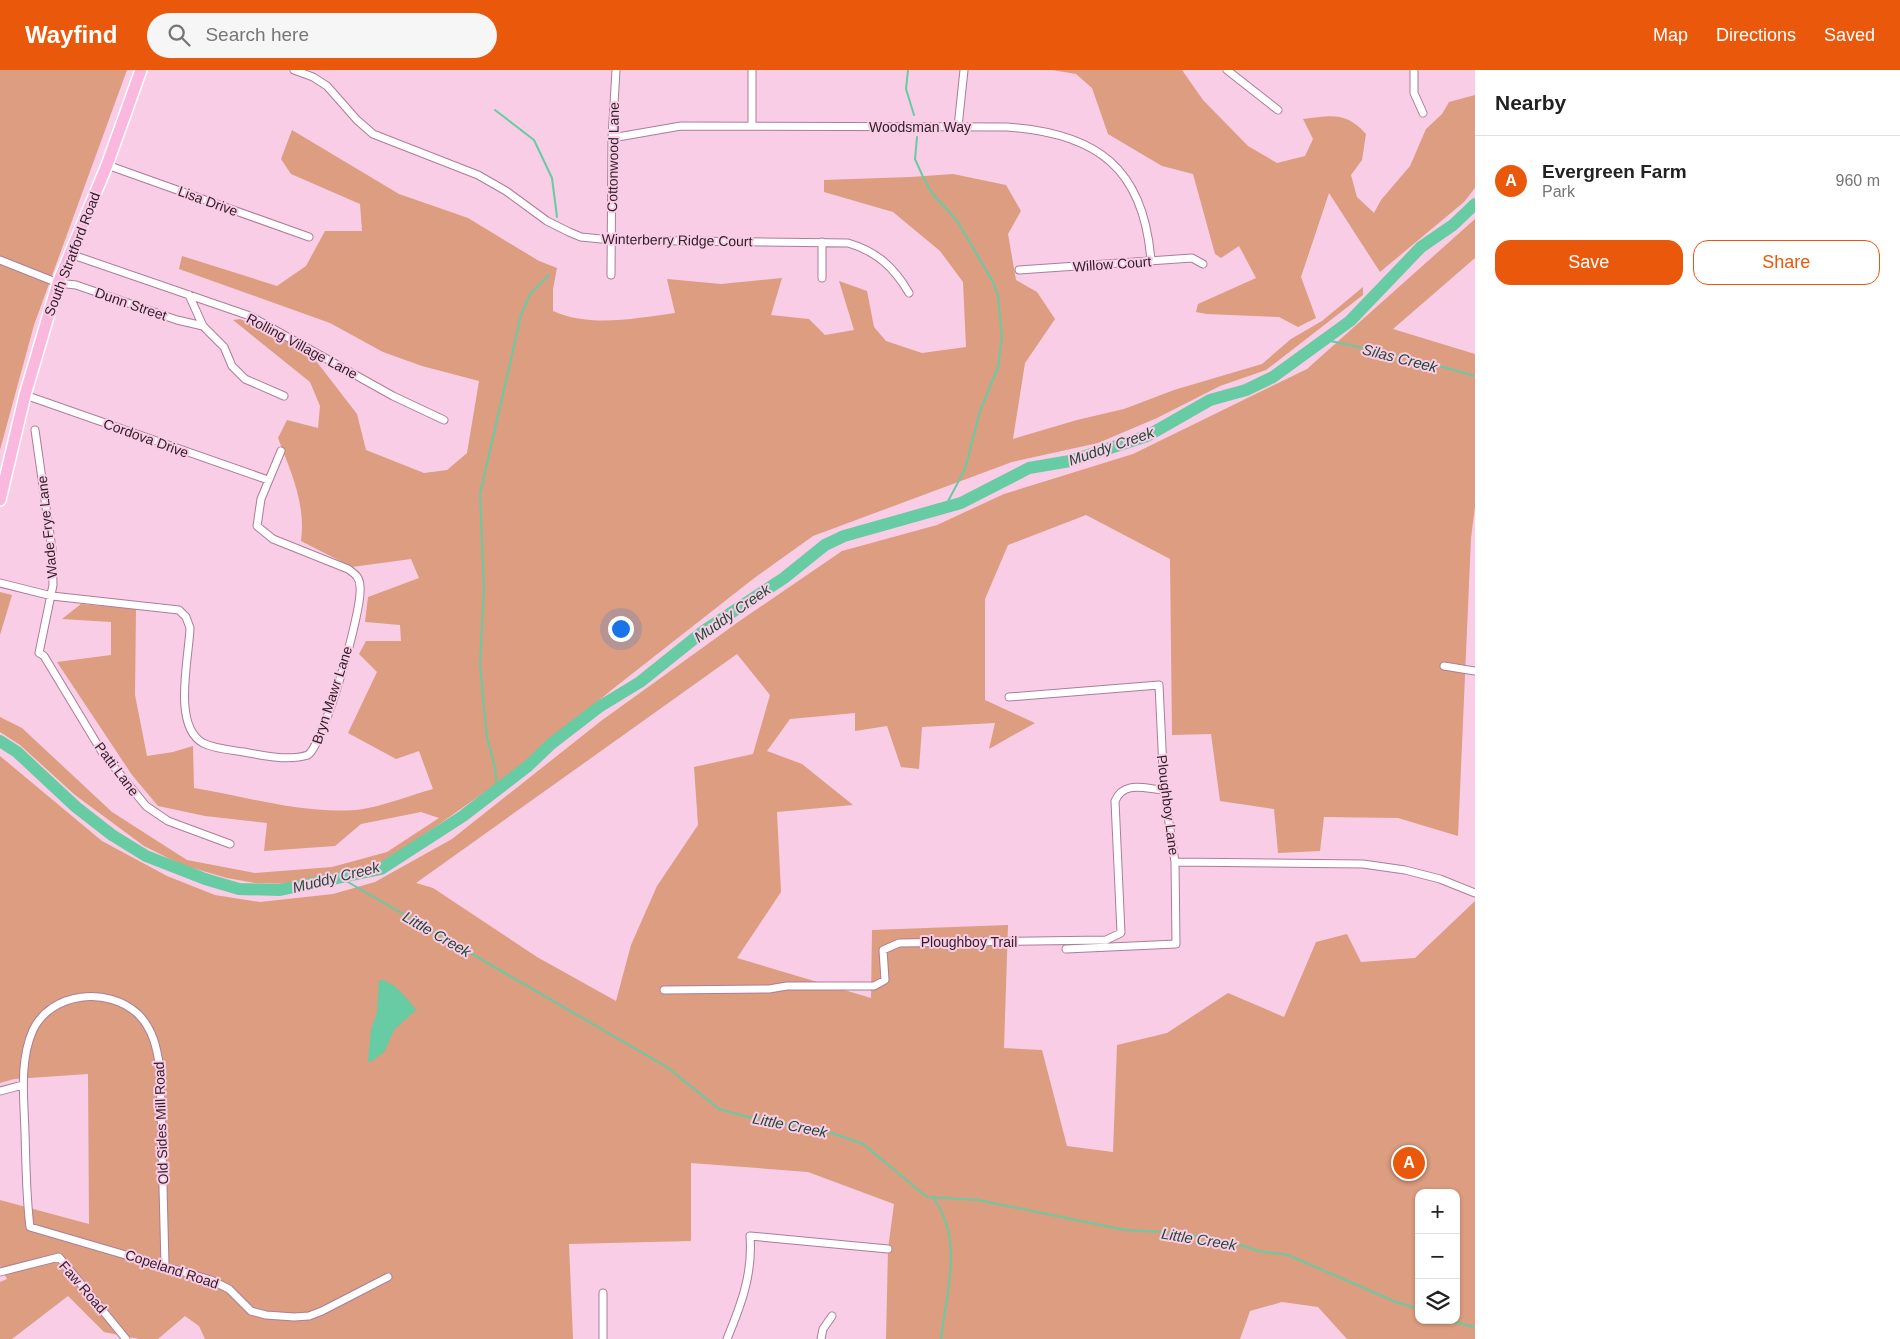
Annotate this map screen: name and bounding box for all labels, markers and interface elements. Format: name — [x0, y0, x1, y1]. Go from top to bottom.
search box — [147, 13, 497, 58]
text: Wayfind — [25, 21, 117, 48]
icon: search — [165, 21, 193, 49]
text: Search here — [205, 24, 309, 45]
text: Map — [1653, 25, 1688, 45]
text: Directions — [1716, 25, 1796, 45]
text: Saved — [1824, 25, 1875, 45]
text: Nearby — [1495, 91, 1566, 114]
street label: Cottonwood Lane — [604, 102, 622, 212]
street label: Woodsman Way — [869, 119, 971, 135]
text: Evergreen Farm — [1542, 161, 1687, 182]
text: A — [1505, 172, 1517, 189]
text: 960 m — [1836, 172, 1880, 189]
street label: Lisa Drive — [176, 183, 240, 219]
text: Park — [1542, 183, 1575, 200]
street label: South Stratford Road — [41, 190, 103, 318]
street label: Winterberry Ridge Court — [601, 231, 753, 249]
button: Save — [1495, 240, 1683, 285]
button: Share — [1693, 240, 1880, 285]
street label: Willow Court — [1072, 253, 1152, 275]
street label: Dunn Street — [93, 284, 169, 324]
street label: Rolling Village Lane — [244, 310, 360, 382]
water label: Silas Creek — [1361, 340, 1441, 376]
street label: Cordova Drive — [101, 415, 191, 461]
water label: Muddy Creek — [1066, 423, 1157, 469]
street label: Wade Frye Lane — [34, 475, 60, 579]
water label: Muddy Creek — [691, 580, 775, 646]
your location — [608, 616, 634, 642]
street label: Bryn Mawr Lane — [309, 644, 355, 746]
street label: Patti Lane — [92, 739, 142, 799]
street label: Ploughboy Lane — [1154, 754, 1182, 856]
water label: Muddy Creek — [291, 858, 383, 896]
water label: Little Creek — [400, 908, 475, 961]
street label: Ploughboy Trail — [921, 934, 1017, 950]
street label: Old Sides Mill Road — [151, 1061, 171, 1185]
water label: Little Creek — [751, 1109, 830, 1141]
pin: A — [1393, 1144, 1425, 1182]
map controls — [1415, 1189, 1460, 1324]
button: + — [1415, 1189, 1460, 1234]
water label: Little Creek — [1160, 1225, 1239, 1254]
button: − — [1415, 1234, 1460, 1279]
street label: Copeland Road — [123, 1246, 221, 1292]
street label: Faw Road — [56, 1258, 110, 1316]
button: layers — [1415, 1279, 1460, 1324]

